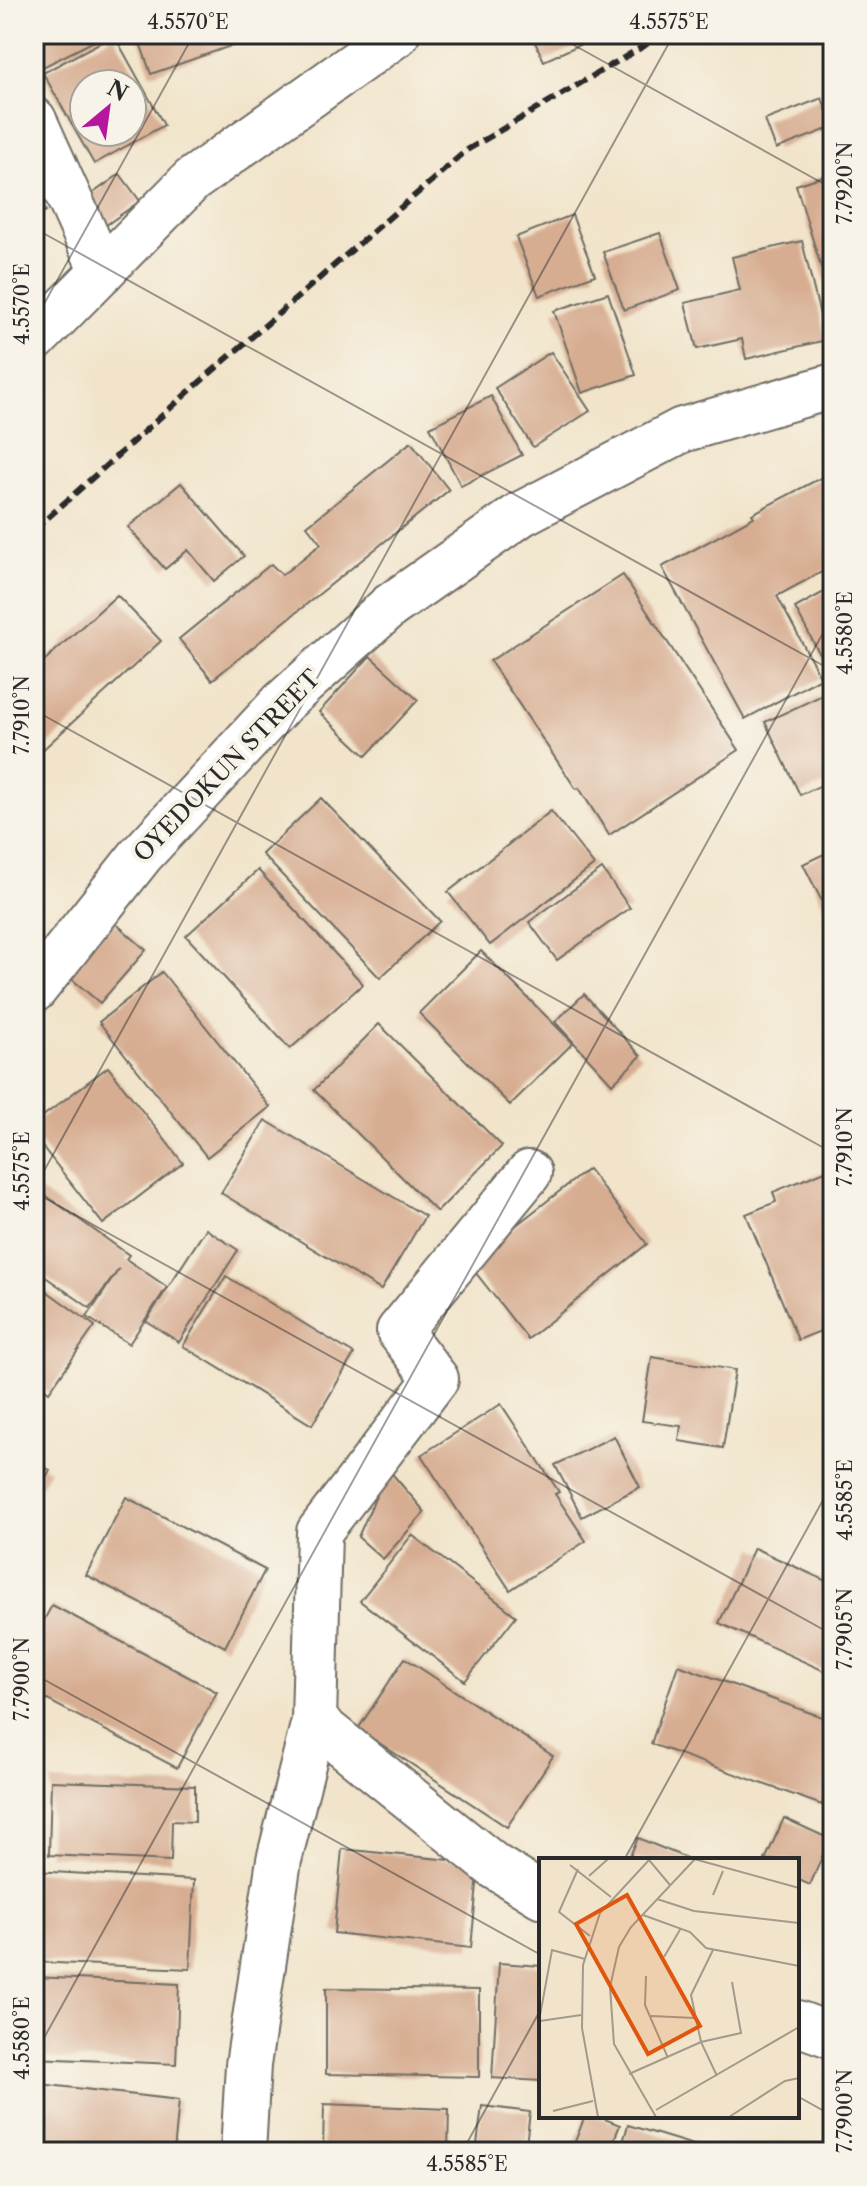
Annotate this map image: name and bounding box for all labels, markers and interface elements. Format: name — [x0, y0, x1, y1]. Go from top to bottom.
text: 4.5570°E — [147, 10, 229, 34]
text: 4.5575°E — [629, 10, 709, 34]
north arrow — [68, 68, 148, 148]
text: N — [103, 75, 132, 107]
text: 7.7920°N — [833, 142, 857, 224]
text: 4.5570°E — [10, 263, 34, 345]
text: 4.5580°E — [833, 591, 857, 675]
street label: OYEDOKUN STREET — [127, 664, 326, 868]
text: 7.7910°N — [10, 675, 34, 755]
text: 7.7910°N — [833, 1107, 857, 1187]
text: 4.5575°E — [10, 1131, 34, 1211]
text: 4.5585°E — [833, 1459, 857, 1541]
text: 7.7905°N — [833, 1588, 857, 1670]
text: 7.7900°N — [10, 1637, 34, 1721]
inset map — [539, 1858, 799, 2118]
text: 4.5580°E — [10, 1996, 34, 2080]
text: 7.7900°N — [833, 2069, 857, 2153]
text: 4.5585°E — [426, 2152, 508, 2176]

